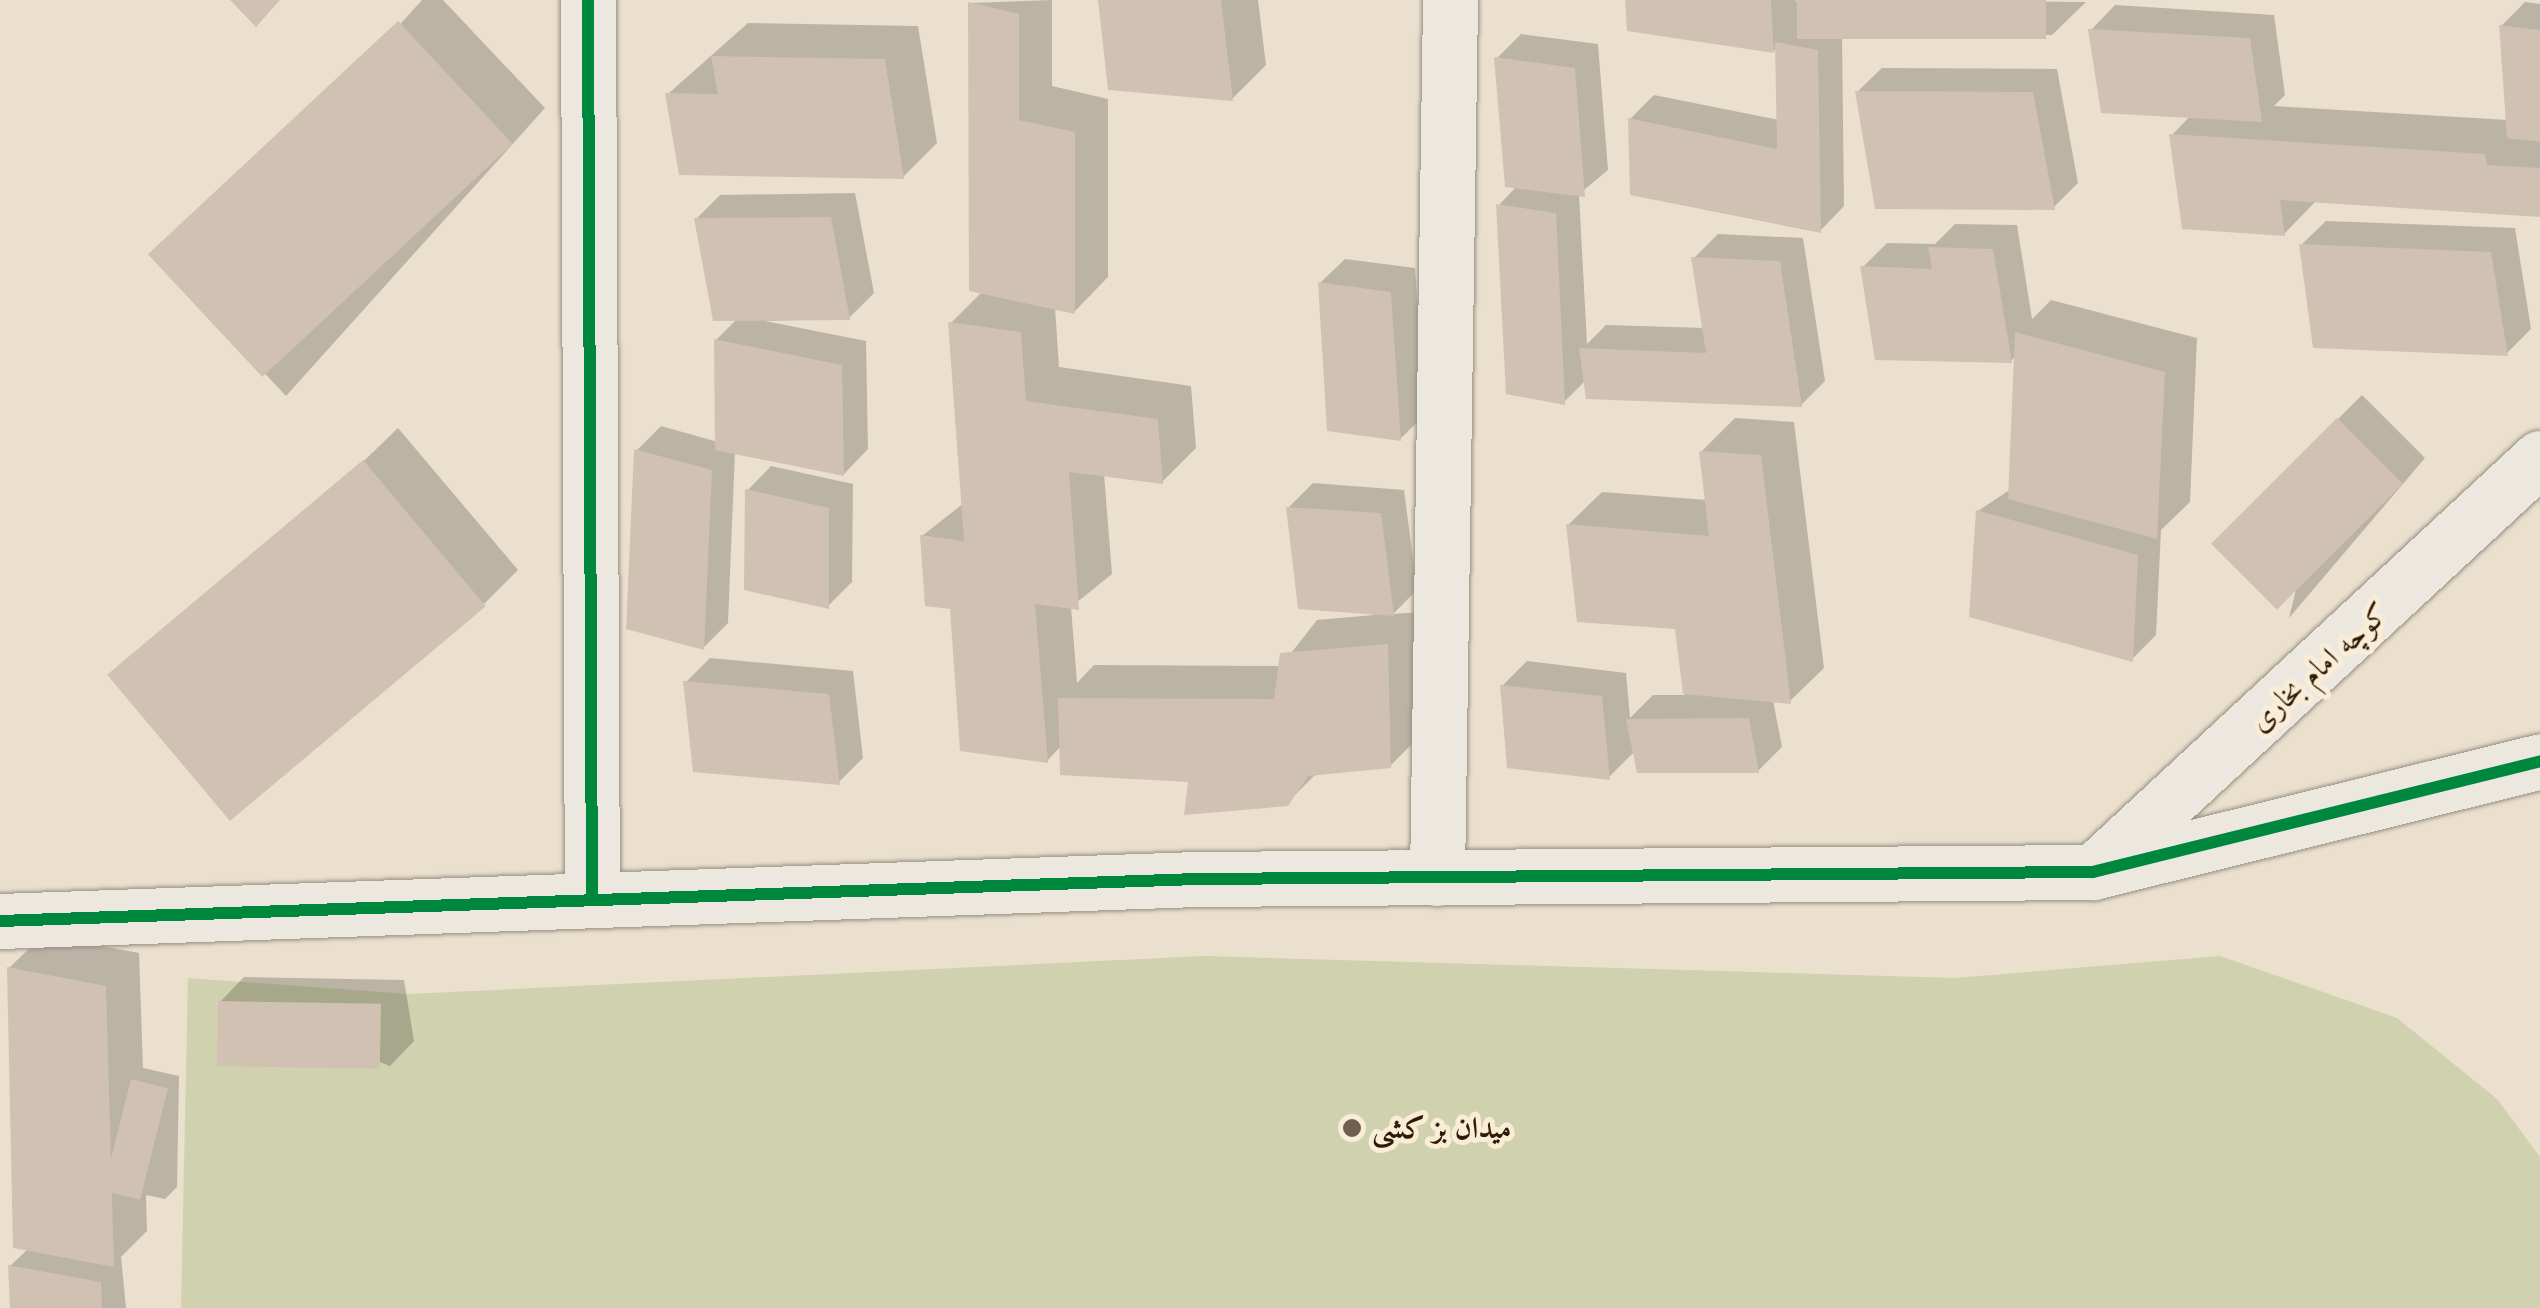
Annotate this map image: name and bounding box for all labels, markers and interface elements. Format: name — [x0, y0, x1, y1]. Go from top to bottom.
street label: کوچه امام بخاری — [2242, 595, 2396, 739]
place label: میدان بز کشی — [1372, 1110, 1511, 1146]
marker: میدان بز کشی — [1341, 1117, 1363, 1139]

